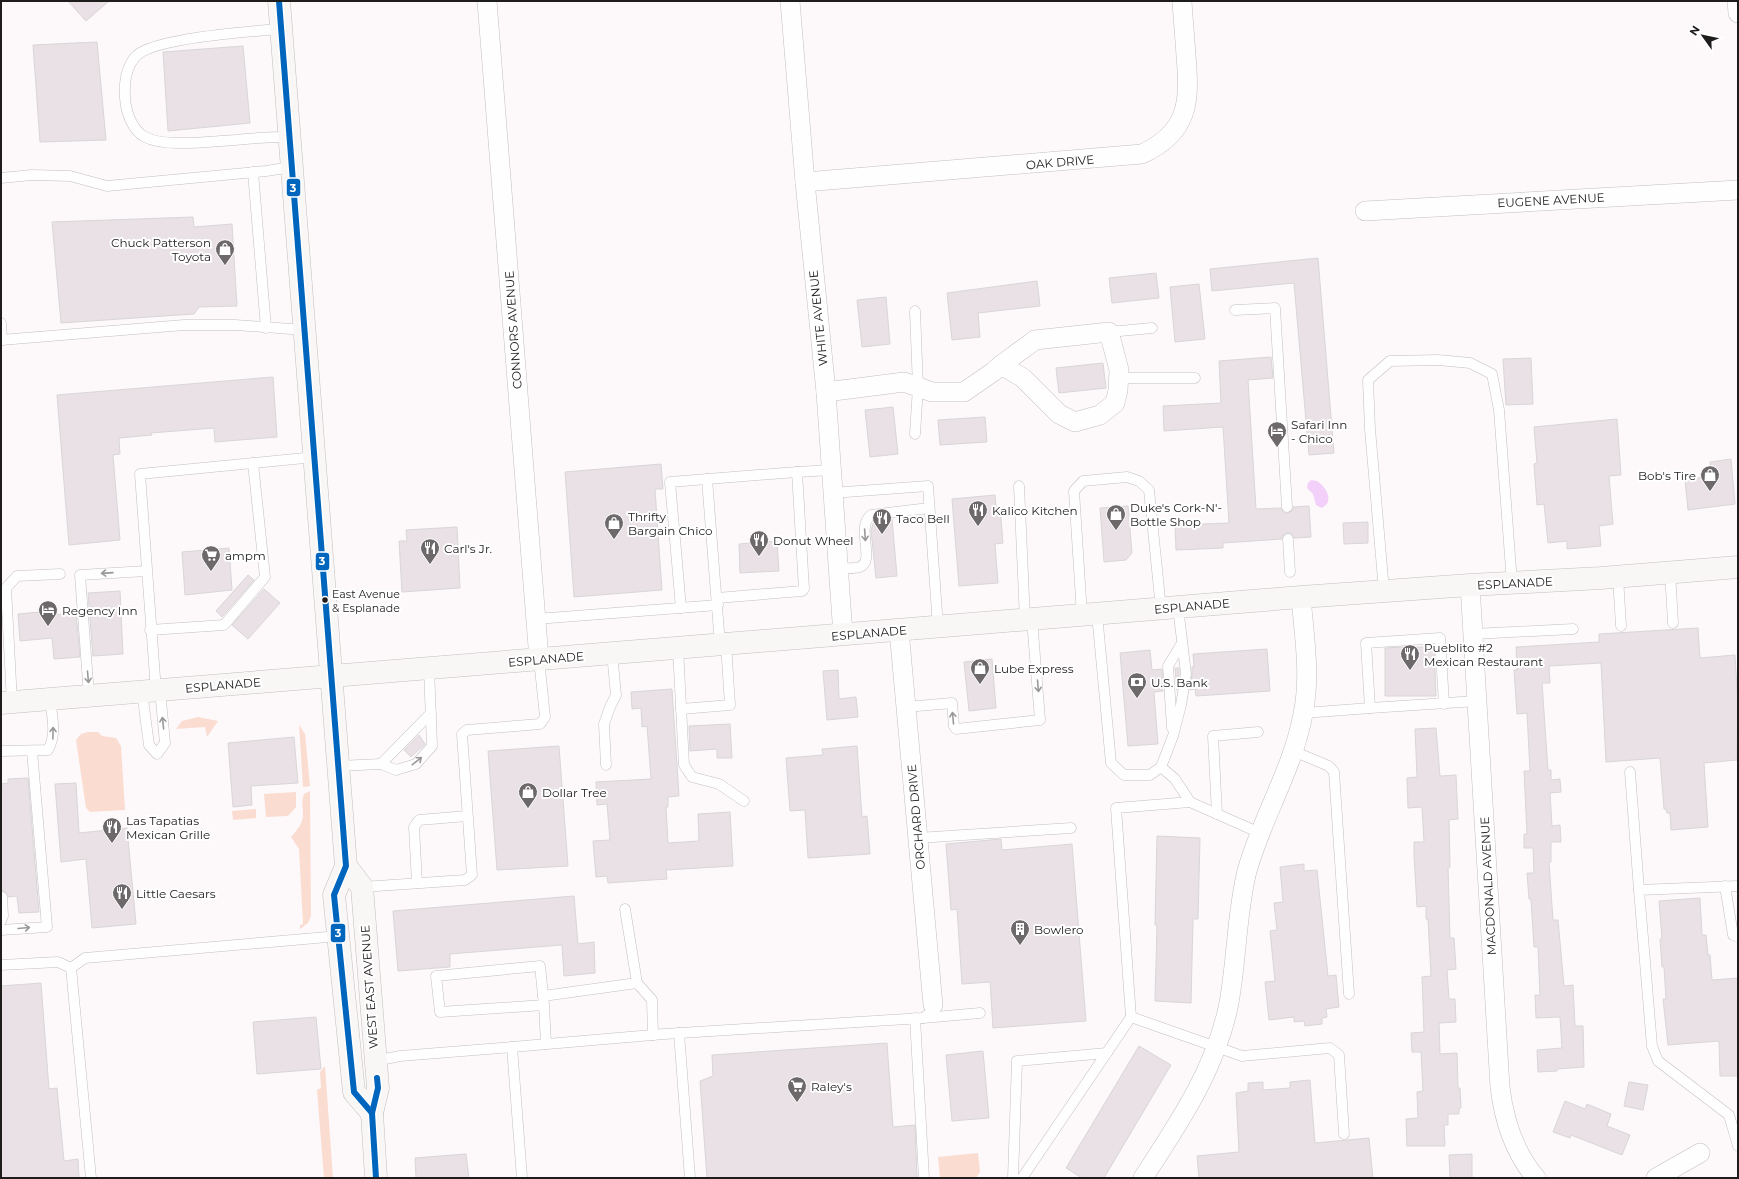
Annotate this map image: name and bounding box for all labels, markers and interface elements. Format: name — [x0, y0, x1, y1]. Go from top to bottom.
north arrow — [1683, 16, 1723, 56]
text: N — [1686, 23, 1703, 38]
street label: OAK DRIVE — [1025, 152, 1095, 172]
line badge: 3 — [286, 178, 301, 197]
text: 3 — [289, 181, 297, 195]
street label: EUGENE AVENUE — [1497, 190, 1605, 210]
place label: Chuck Patterson Toyota — [111, 235, 211, 264]
shop icon: Chuck Patterson Toyota — [214, 238, 236, 266]
street label: WHITE AVENUE — [806, 269, 830, 367]
street label: CONNORS AVENUE — [501, 270, 525, 390]
place label: Safari Inn - Chico — [1291, 417, 1347, 446]
hotel icon: Safari Inn - Chico — [1266, 420, 1288, 448]
shop icon: Bob's Tire — [1699, 464, 1721, 492]
place label: Bob's Tire — [1638, 468, 1696, 483]
restaurant icon: Kalico Kitchen — [967, 499, 989, 527]
place label: Duke's Cork-N'- Bottle Shop — [1130, 500, 1222, 529]
place label: Kalico Kitchen — [992, 503, 1078, 518]
shop icon: Duke's Cork-N'- Bottle Shop — [1105, 503, 1127, 531]
restaurant icon: Taco Bell — [871, 507, 893, 535]
place label: Thrifty Bargain Chico — [628, 509, 713, 538]
place label: Taco Bell — [896, 511, 950, 526]
shop icon: Thrifty Bargain Chico — [603, 512, 625, 540]
one-way arrow — [862, 528, 869, 541]
restaurant icon: Donut Wheel — [748, 529, 770, 557]
place label: Donut Wheel — [773, 533, 854, 548]
restaurant icon: Carl's Jr. — [419, 537, 441, 565]
place label: Carl's Jr. — [444, 541, 492, 556]
supermarket icon: ampm — [200, 544, 222, 572]
place label: ampm — [225, 548, 266, 563]
line badge: 3 — [315, 552, 330, 571]
text: 3 — [318, 554, 326, 568]
one-way arrow — [101, 570, 114, 577]
street label: ESPLANADE — [1477, 574, 1553, 592]
place label: East Avenue & Esplanade — [332, 587, 400, 615]
marker: East Avenue & Esplanade — [320, 595, 330, 605]
street label: ESPLANADE — [1154, 595, 1230, 617]
hotel icon: Regency Inn — [37, 599, 59, 627]
place label: Regency Inn — [62, 603, 138, 618]
street label: ESPLANADE — [831, 622, 907, 644]
place label: Pueblito #2 Mexican Restaurant — [1424, 640, 1543, 669]
restaurant icon: Pueblito #2 Mexican Restaurant — [1399, 643, 1421, 671]
street label: ESPLANADE — [508, 648, 584, 670]
shop icon: Lube Express — [969, 657, 991, 685]
place label: Lube Express — [994, 661, 1074, 676]
one-way arrow — [84, 670, 91, 683]
bank icon: U.S. Bank — [1126, 671, 1148, 699]
street label: ESPLANADE — [185, 674, 261, 696]
place label: U.S. Bank — [1151, 675, 1209, 690]
one-way arrow — [1034, 679, 1042, 692]
one-way arrow — [950, 712, 957, 725]
one-way arrow — [160, 717, 167, 730]
one-way arrow — [49, 727, 57, 740]
one-way arrow — [411, 757, 422, 765]
street label: ORCHARD DRIVE — [904, 764, 928, 870]
shop icon: Dollar Tree — [517, 781, 539, 809]
place label: Dollar Tree — [542, 785, 607, 800]
place label: Las Tapatias Mexican Grille — [126, 813, 210, 842]
restaurant icon: Las Tapatias Mexican Grille — [101, 816, 123, 844]
street label: MACDONALD AVENUE — [1477, 816, 1499, 956]
restaurant icon: Little Caesars — [111, 882, 133, 910]
place label: Little Caesars — [136, 886, 216, 901]
building icon: Bowlero — [1009, 918, 1031, 946]
place label: Bowlero — [1034, 922, 1084, 937]
line badge: 3 — [330, 923, 346, 943]
one-way arrow — [17, 925, 30, 932]
street label: WEST EAST AVENUE — [357, 925, 381, 1049]
text: 3 — [334, 926, 342, 940]
supermarket icon: Raley's — [786, 1075, 808, 1103]
place label: Raley's — [811, 1079, 852, 1094]

